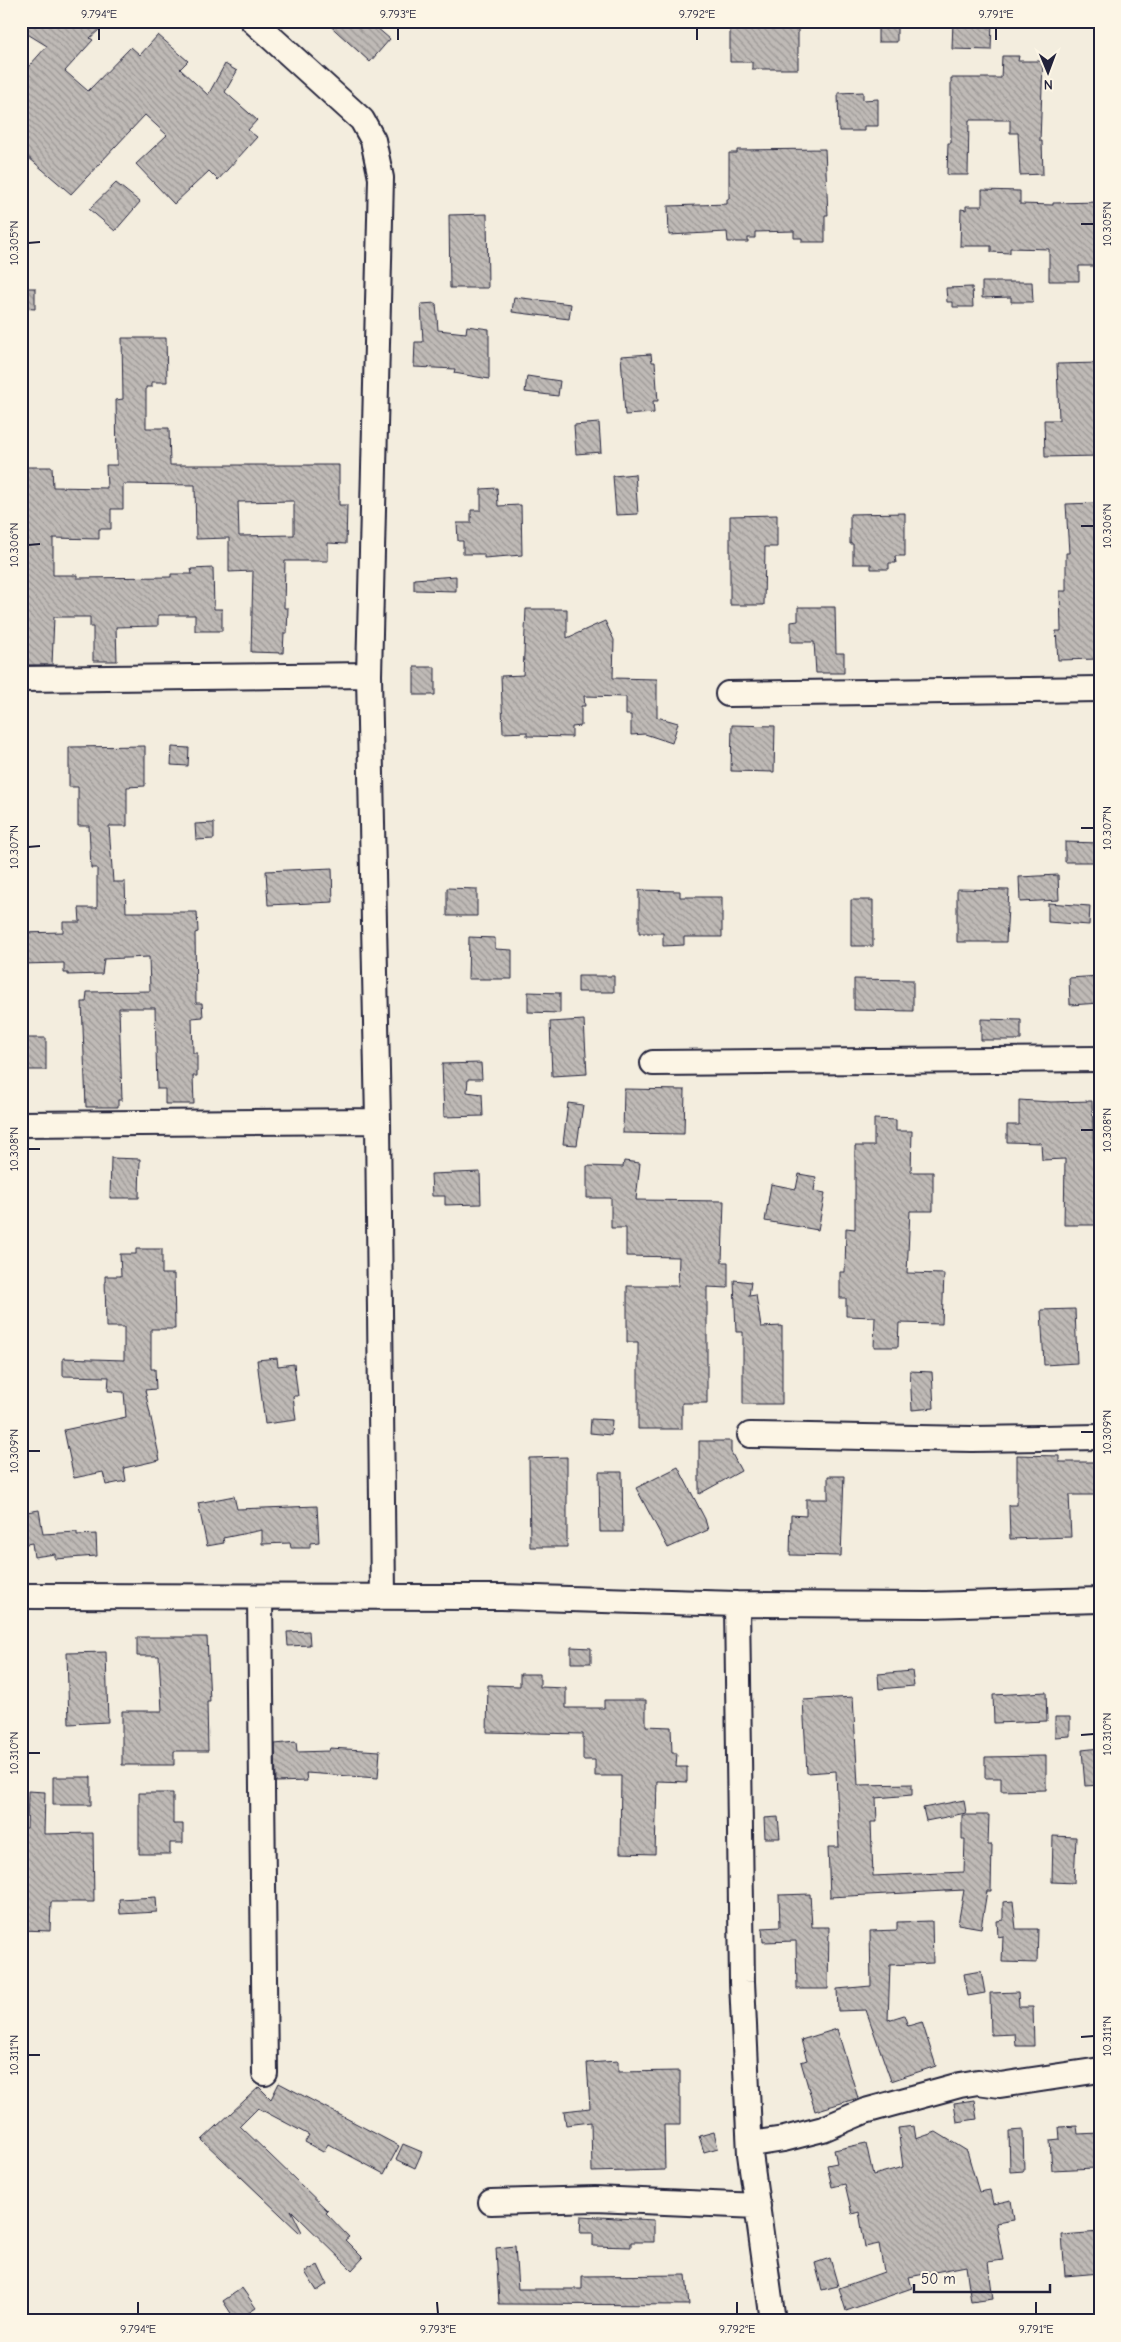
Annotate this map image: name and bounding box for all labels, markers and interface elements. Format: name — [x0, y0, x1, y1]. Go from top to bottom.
text: 9.794°E — [81, 7, 117, 21]
text: 9.793°E — [380, 7, 416, 21]
text: 9.792°E — [679, 7, 715, 21]
text: 9.791°E — [978, 7, 1014, 21]
north arrow — [1024, 48, 1074, 98]
text: N — [1044, 76, 1053, 93]
text: 10.305°N — [1100, 202, 1114, 246]
text: 10.305°N — [7, 221, 21, 265]
text: 10.306°N — [1100, 504, 1114, 548]
text: 10.306°N — [7, 523, 21, 567]
text: 10.307°N — [1100, 806, 1114, 850]
text: 10.307°N — [7, 825, 21, 869]
text: 10.308°N — [1100, 1108, 1114, 1152]
text: 10.308°N — [7, 1127, 21, 1171]
text: 10.309°N — [1100, 1410, 1114, 1454]
text: 10.309°N — [7, 1429, 21, 1473]
text: 10.310°N — [1100, 1713, 1114, 1755]
text: 10.310°N — [7, 1732, 21, 1774]
text: 10.311°N — [1100, 2016, 1114, 2056]
text: 10.311°N — [7, 2035, 21, 2075]
scale bar — [914, 2262, 1050, 2294]
text: 50 m — [921, 2270, 956, 2288]
text: 9.794°E — [120, 2322, 156, 2336]
text: 9.793°E — [420, 2322, 456, 2336]
text: 9.792°E — [719, 2322, 755, 2336]
text: 9.791°E — [1018, 2322, 1054, 2336]

